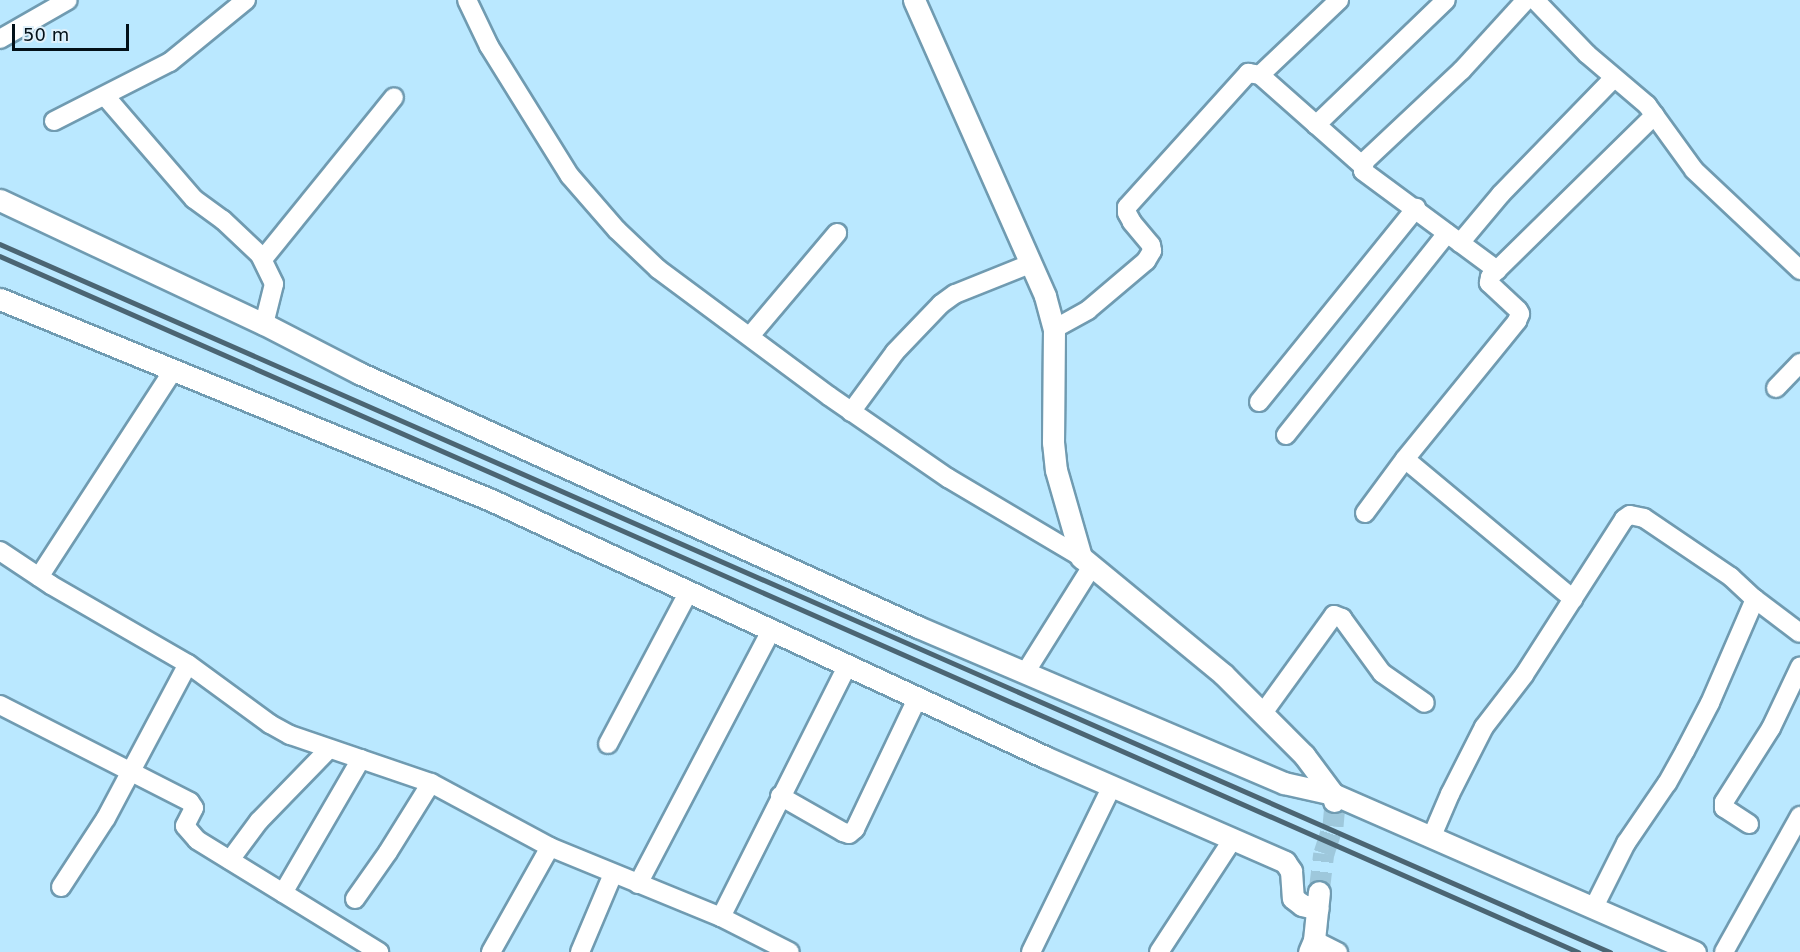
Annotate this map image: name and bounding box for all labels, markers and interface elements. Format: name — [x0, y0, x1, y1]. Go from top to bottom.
scale bar — [15, 12, 132, 50]
text: 50 m — [23, 24, 69, 45]

